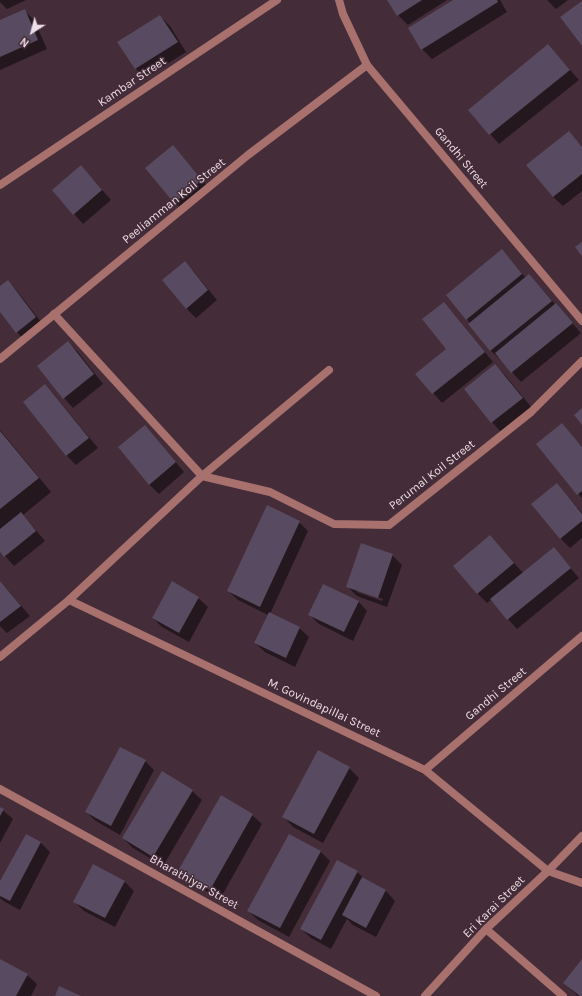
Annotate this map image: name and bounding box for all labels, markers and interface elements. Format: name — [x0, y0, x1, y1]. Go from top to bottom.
north arrow — [12, 12, 52, 52]
text: N — [18, 35, 32, 50]
street label: Kambar Street — [95, 54, 169, 110]
street label: Gandhi Street — [431, 125, 491, 191]
street label: Peeliamman Koil Street — [120, 155, 228, 247]
street label: Perumal Koil Street — [386, 437, 478, 513]
street label: Gandhi Street — [463, 664, 529, 724]
street label: M. Govindapillai Street — [265, 675, 383, 741]
street label: Bharathiyar Street — [147, 851, 241, 913]
street label: Eri Karai Street — [460, 873, 528, 941]

